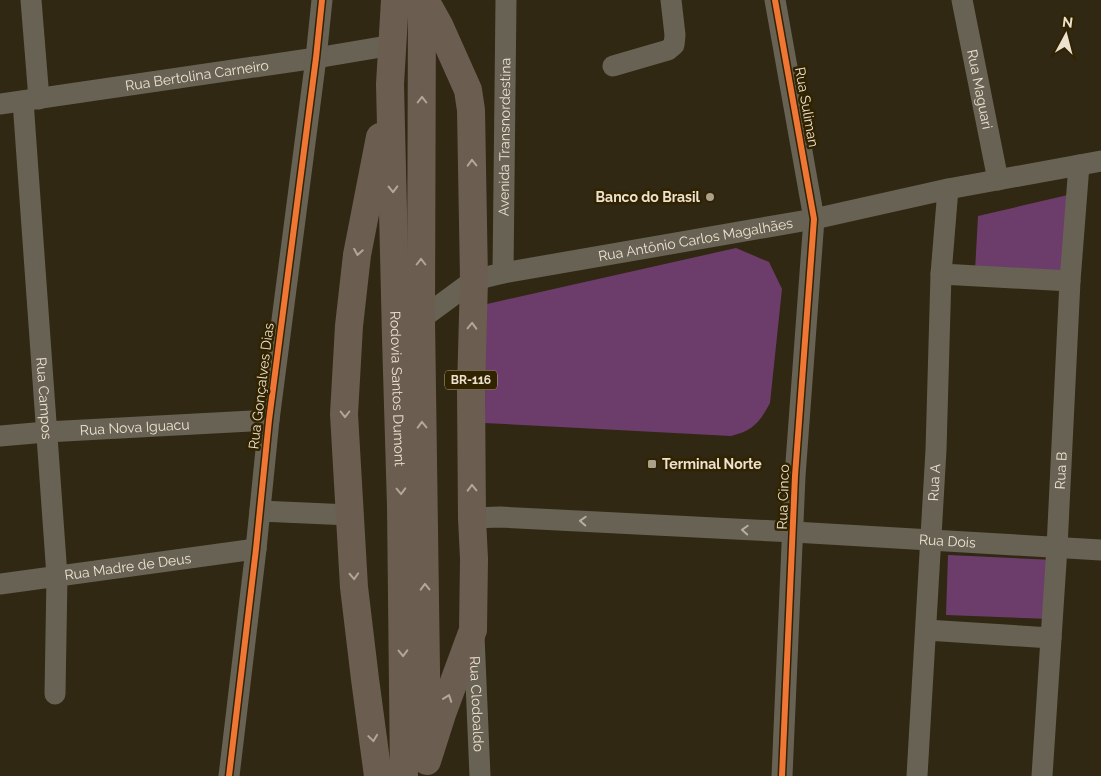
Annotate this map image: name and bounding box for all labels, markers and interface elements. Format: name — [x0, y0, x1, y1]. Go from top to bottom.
north arrow — [1041, 10, 1091, 60]
text: N — [1061, 14, 1074, 31]
street label: Rua Maguari — [964, 48, 996, 131]
street label: Rua Bertolina Carneiro — [124, 57, 270, 94]
street label: Avenida Transnordestina — [496, 58, 513, 216]
street label: Rua Suliman — [792, 66, 822, 148]
one-way arrow — [417, 96, 427, 104]
one-way arrow — [467, 159, 477, 166]
one-way arrow — [388, 185, 398, 193]
place label: Banco do Brasil — [596, 189, 701, 205]
marker: Banco do Brasil — [704, 191, 716, 203]
street label: Rua Antônio Carlos Magalhães — [597, 215, 794, 264]
one-way arrow — [353, 249, 364, 257]
one-way arrow — [416, 258, 426, 266]
street label: Rodovia Santos Dumont — [387, 311, 408, 467]
one-way arrow — [467, 321, 478, 329]
street label: Rua Gonçalves Dias — [245, 322, 277, 450]
street label: Rua Campos — [33, 357, 55, 440]
road number: BR-116 — [445, 370, 497, 390]
one-way arrow — [340, 410, 350, 418]
street label: Rua Nova Iguacu — [79, 416, 190, 438]
one-way arrow — [417, 421, 428, 429]
street label: Rua B — [1052, 451, 1070, 490]
place label: Terminal Norte — [662, 456, 762, 472]
marker: Terminal Norte — [646, 458, 658, 470]
street label: Rua A — [925, 463, 943, 502]
street label: Rua Cinco — [774, 464, 792, 530]
one-way arrow — [467, 484, 477, 492]
one-way arrow — [396, 488, 406, 495]
one-way arrow — [578, 516, 586, 527]
one-way arrow — [741, 524, 749, 535]
street label: Rua Dois — [919, 531, 976, 551]
street label: Rua Madre de Deus — [64, 550, 192, 583]
one-way arrow — [348, 573, 359, 581]
one-way arrow — [420, 583, 430, 591]
one-way arrow — [398, 650, 408, 658]
street label: Rua Clodoaldo — [467, 656, 487, 752]
one-way arrow — [442, 695, 452, 703]
one-way arrow — [367, 733, 377, 742]

